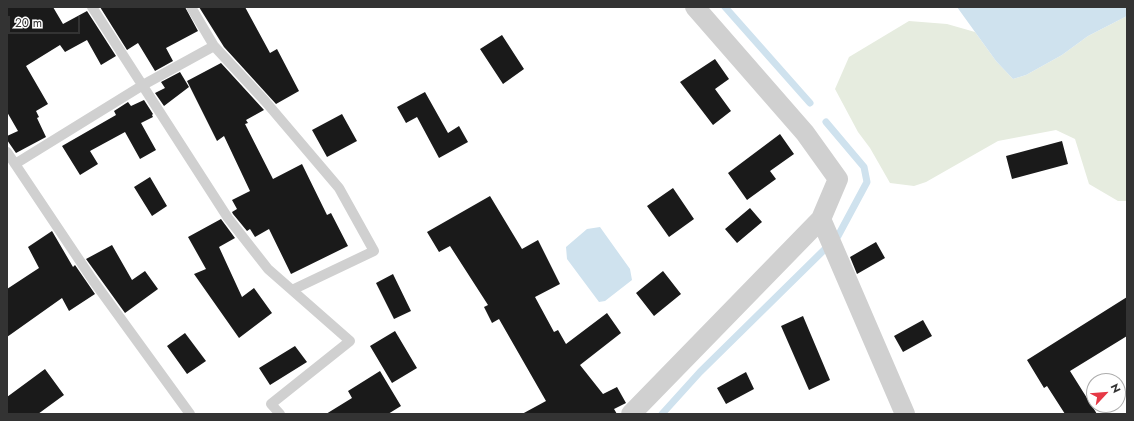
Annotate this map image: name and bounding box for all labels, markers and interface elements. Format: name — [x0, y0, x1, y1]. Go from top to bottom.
scale bar — [10, 8, 82, 34]
text: 20 m — [15, 14, 42, 32]
north arrow — [1086, 373, 1126, 413]
text: N — [1107, 381, 1125, 396]

